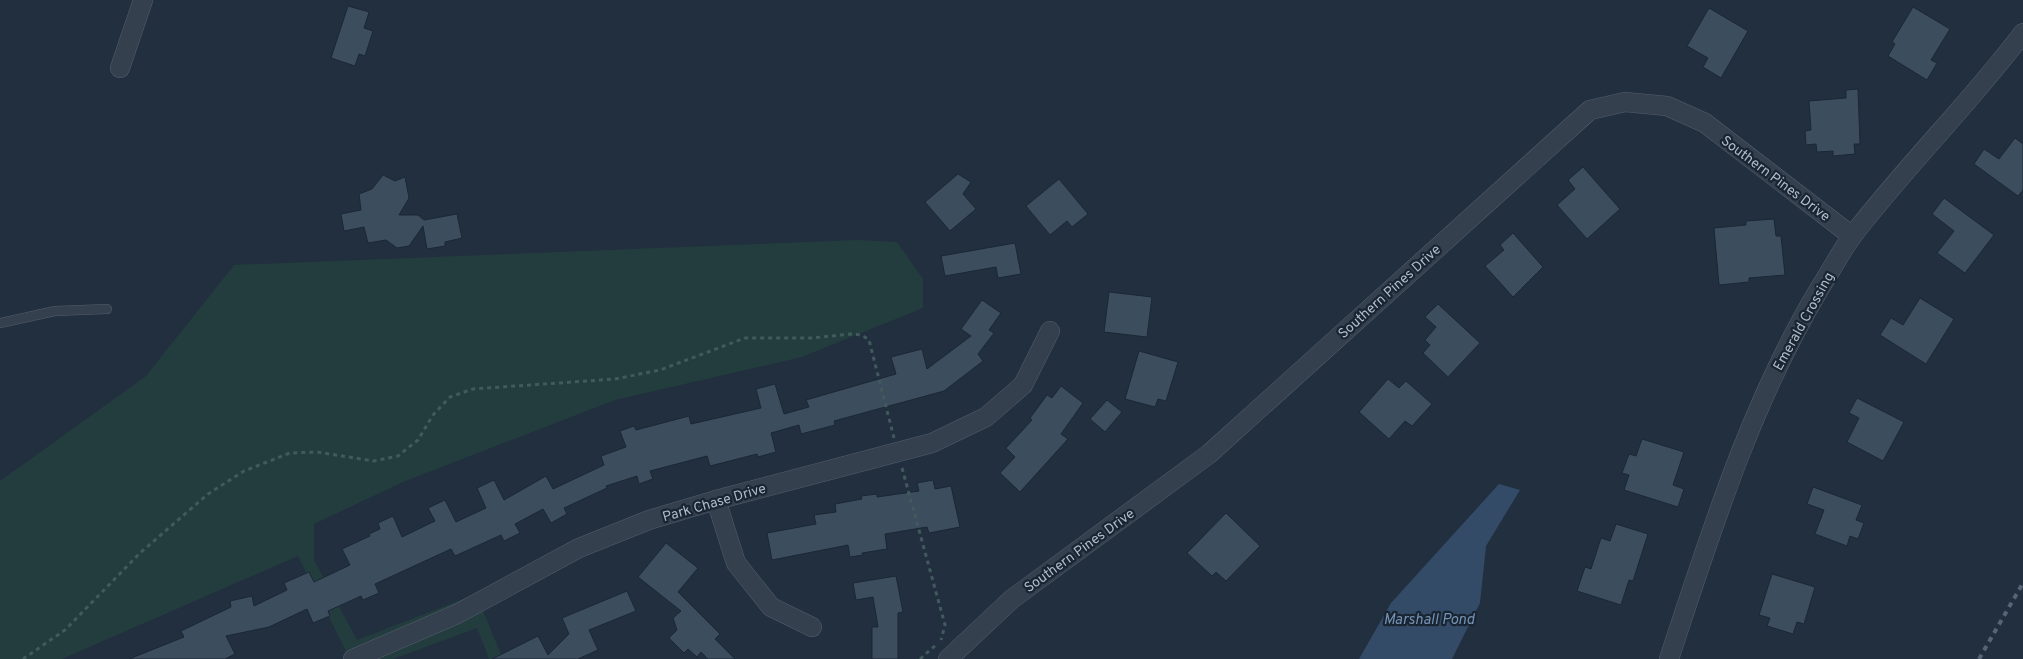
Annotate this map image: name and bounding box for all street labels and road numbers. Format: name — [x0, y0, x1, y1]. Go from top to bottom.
street label: Southern Pines Drive — [1717, 133, 1833, 226]
street label: Southern Pines Drive — [1335, 242, 1445, 343]
street label: Emerald Crossing — [1770, 270, 1838, 374]
street label: Park Chase Drive — [661, 481, 768, 526]
street label: Southern Pines Drive — [1021, 506, 1138, 597]

